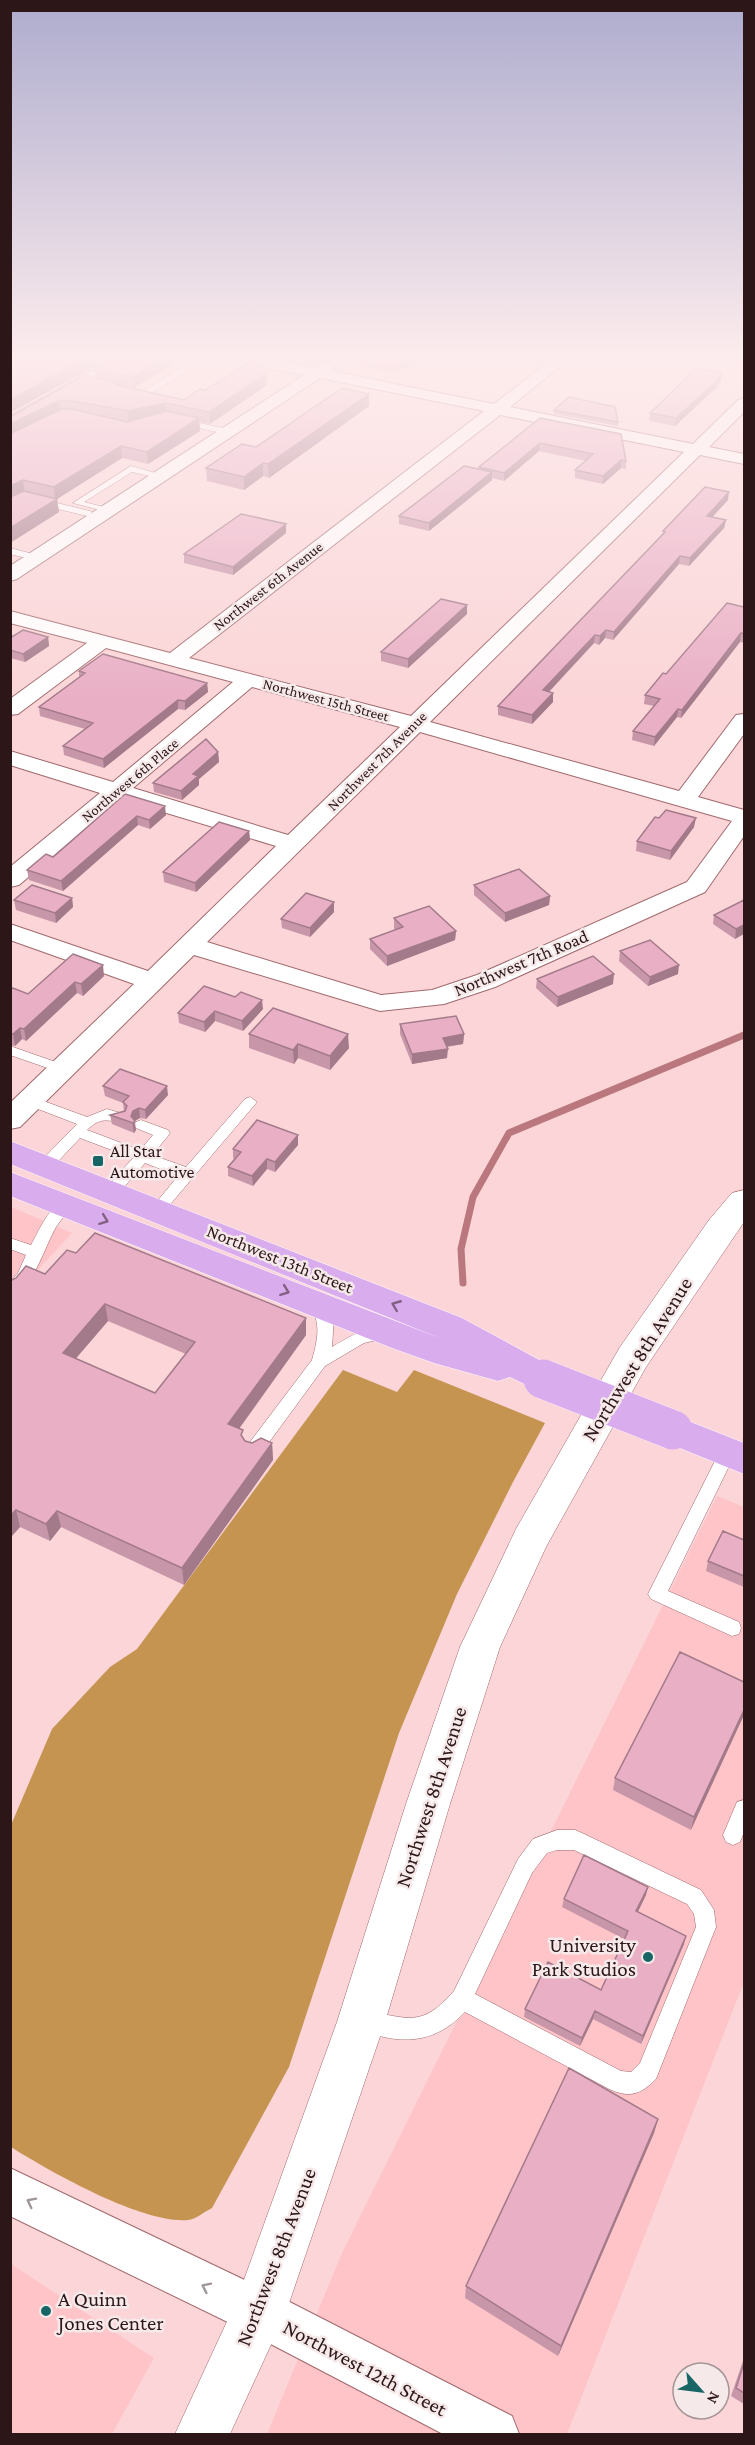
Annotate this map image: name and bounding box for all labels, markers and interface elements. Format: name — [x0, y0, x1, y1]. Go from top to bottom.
street label: Northwest 6th Avenue — [210, 538, 326, 634]
street label: Northwest 15th Street — [261, 675, 392, 725]
street label: Northwest 7th Avenue — [324, 708, 430, 814]
street label: Northwest 6th Place — [78, 735, 182, 825]
street label: Northwest 7th Road — [451, 926, 592, 1000]
place label: All Star Automotive — [110, 1141, 195, 1182]
marker: All Star Automotive — [91, 1154, 105, 1168]
one-way arrow — [98, 1213, 109, 1225]
street label: Northwest 13th Street — [204, 1221, 357, 1298]
street label: Northwest 8th Avenue — [577, 1273, 697, 1445]
one-way arrow — [280, 1284, 290, 1297]
one-way arrow — [391, 1300, 402, 1312]
street label: Northwest 8th Avenue — [390, 1704, 472, 1890]
place label: University Park Studios — [532, 1933, 636, 1981]
marker: University Park Studios — [641, 1950, 655, 1964]
street label: Northwest 8th Avenue — [231, 2165, 321, 2349]
one-way arrow — [26, 2197, 37, 2209]
one-way arrow — [201, 2283, 212, 2295]
place label: A Quinn Jones Center — [56, 2287, 164, 2335]
marker: A Quinn Jones Center — [39, 2304, 53, 2318]
street label: Northwest 12th Street — [279, 2315, 452, 2422]
north arrow — [671, 2361, 731, 2421]
text: N — [704, 2389, 724, 2407]

